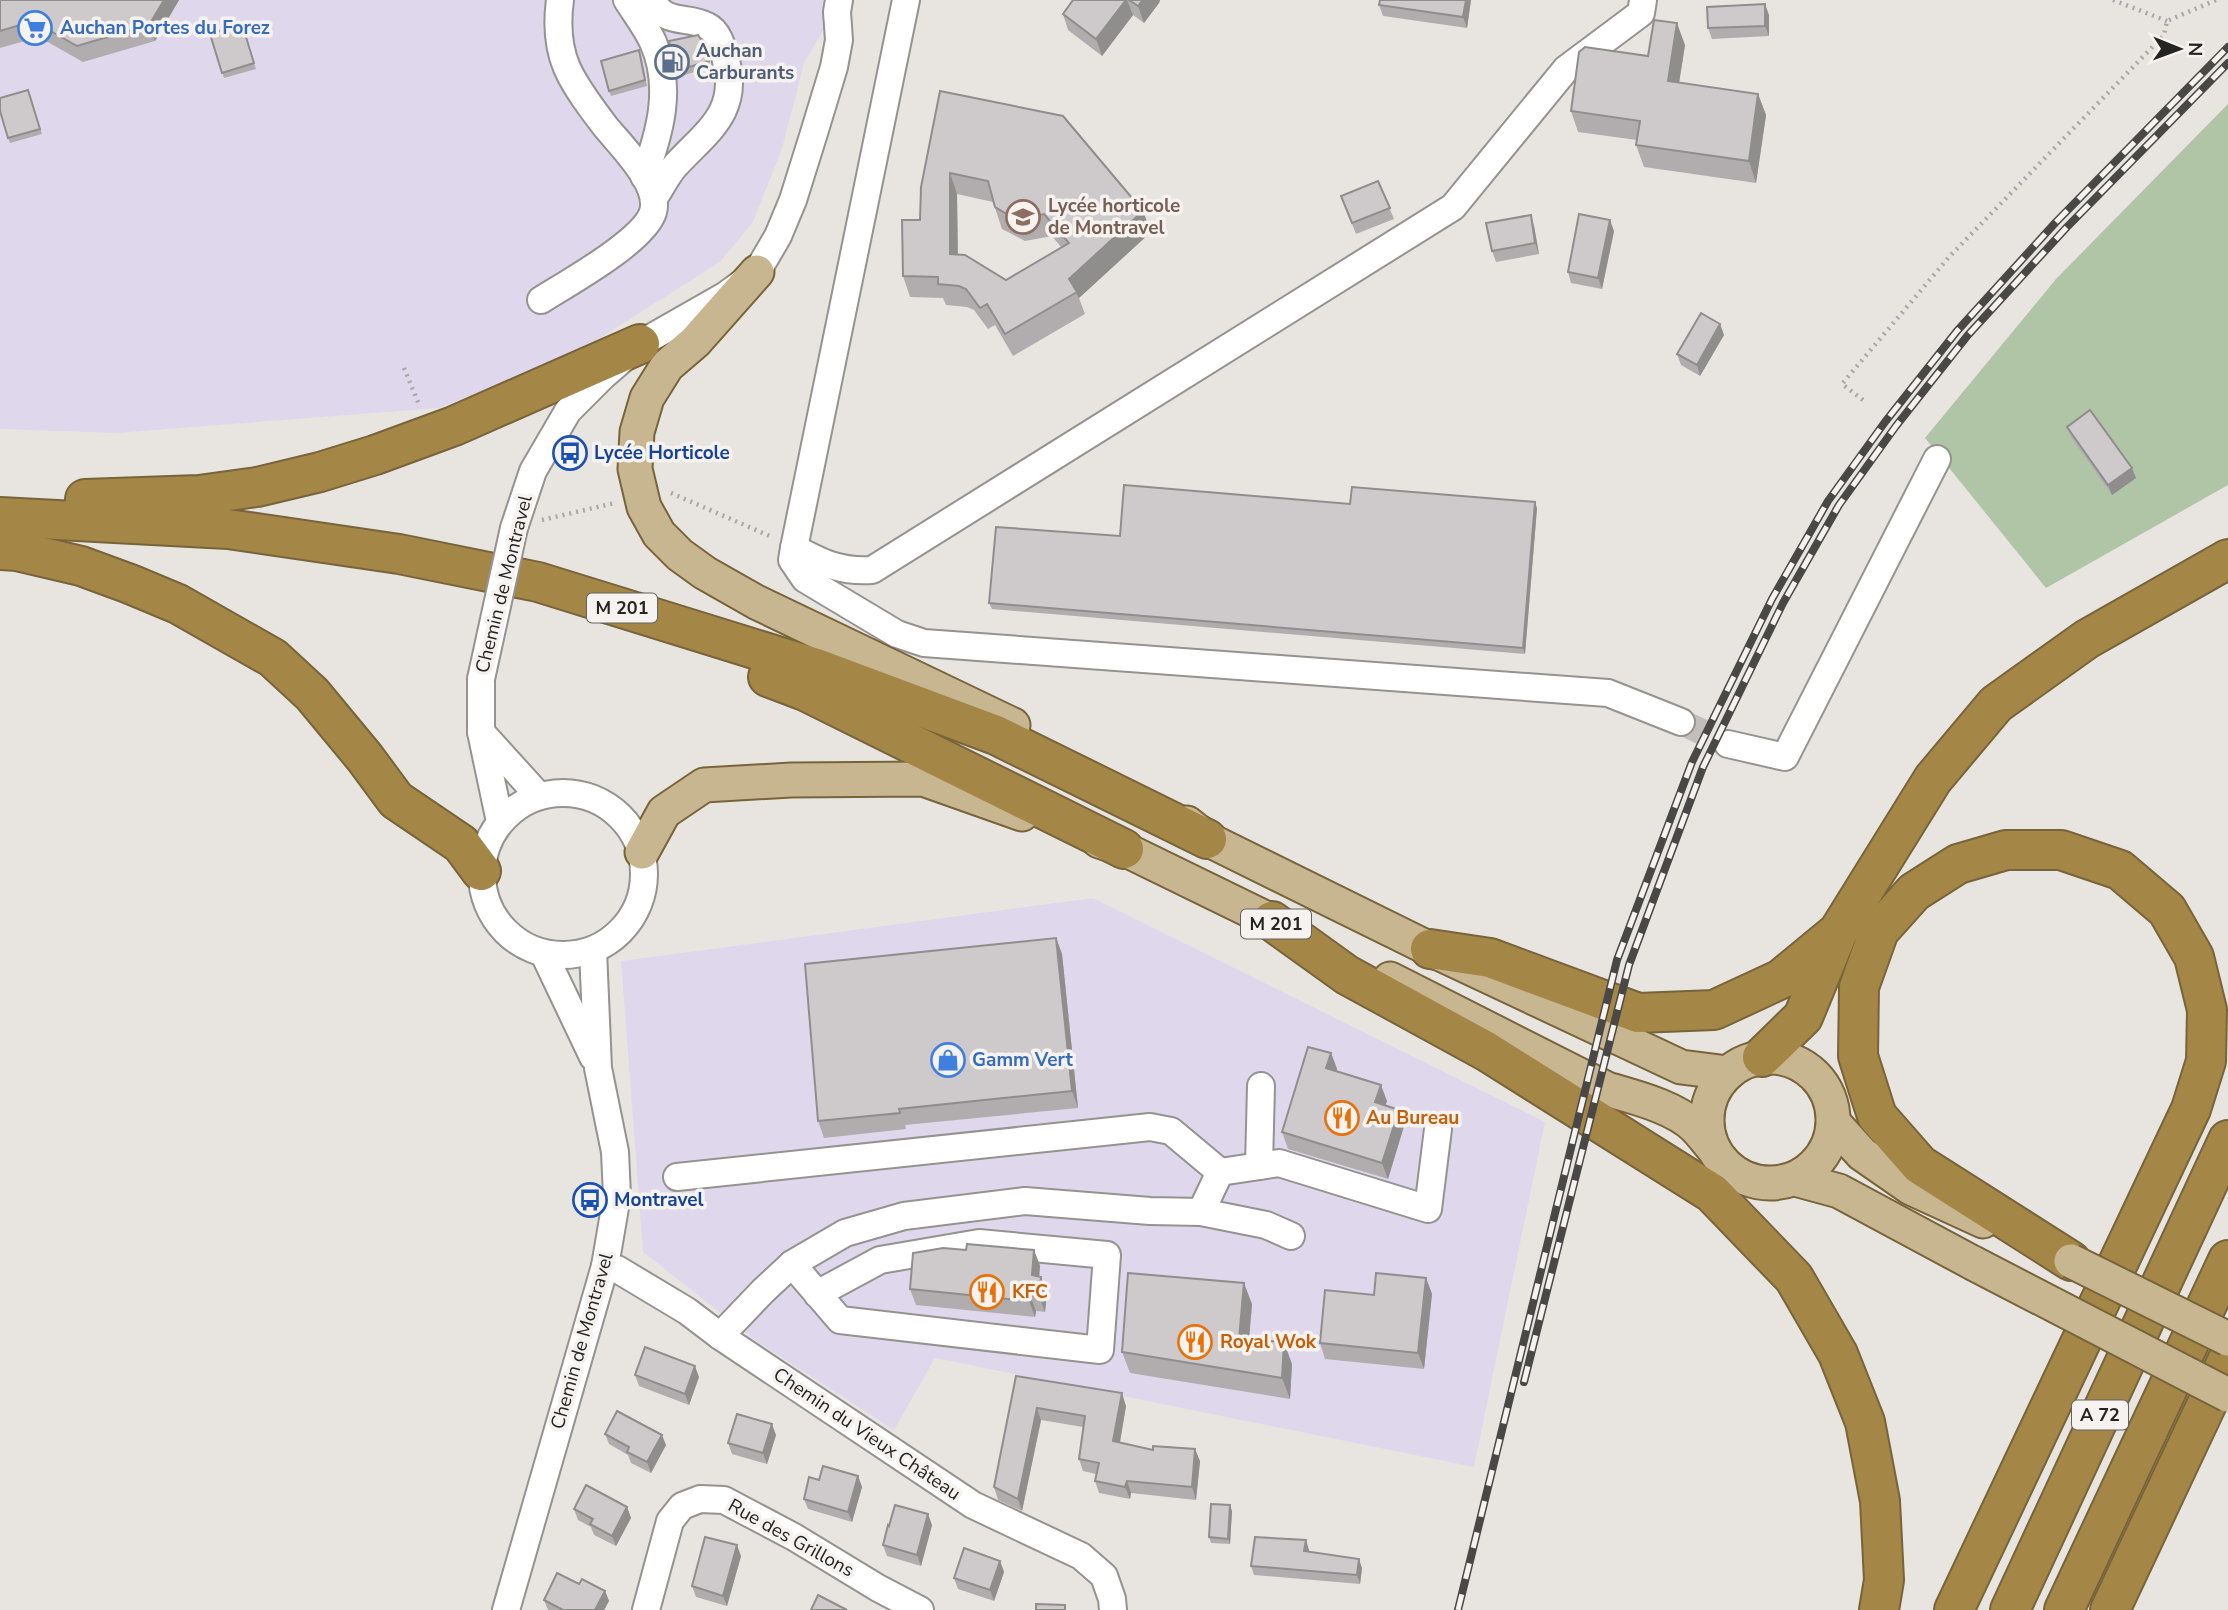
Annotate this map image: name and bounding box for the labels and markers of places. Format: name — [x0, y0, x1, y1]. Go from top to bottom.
supermarket icon: Auchan Portes du Forez — [16, 9, 54, 47]
place label: Auchan Portes du Forez — [60, 15, 270, 41]
place label: Auchan Carburants — [696, 38, 794, 86]
fuel station icon: Auchan Carburants — [653, 43, 691, 81]
place label: Lycée horticole de Montravel — [1048, 193, 1180, 241]
school or university icon: Lycée horticole de Montravel — [1004, 198, 1042, 236]
bus stop icon: Lycée Horticole — [551, 434, 589, 472]
place label: Lycée Horticole — [594, 440, 730, 466]
shop icon: Gamm Vert — [929, 1041, 967, 1079]
place label: Gamm Vert — [972, 1047, 1073, 1073]
restaurant icon: Au Bureau — [1323, 1099, 1361, 1137]
place label: Au Bureau — [1366, 1105, 1459, 1131]
bus stop icon: Montravel — [571, 1181, 609, 1219]
place label: Montravel — [614, 1187, 704, 1213]
restaurant icon: KFC — [968, 1273, 1006, 1311]
place label: KFC — [1012, 1279, 1048, 1305]
restaurant icon: Royal Wok — [1176, 1323, 1214, 1361]
place label: Royal Wok — [1220, 1329, 1317, 1355]

